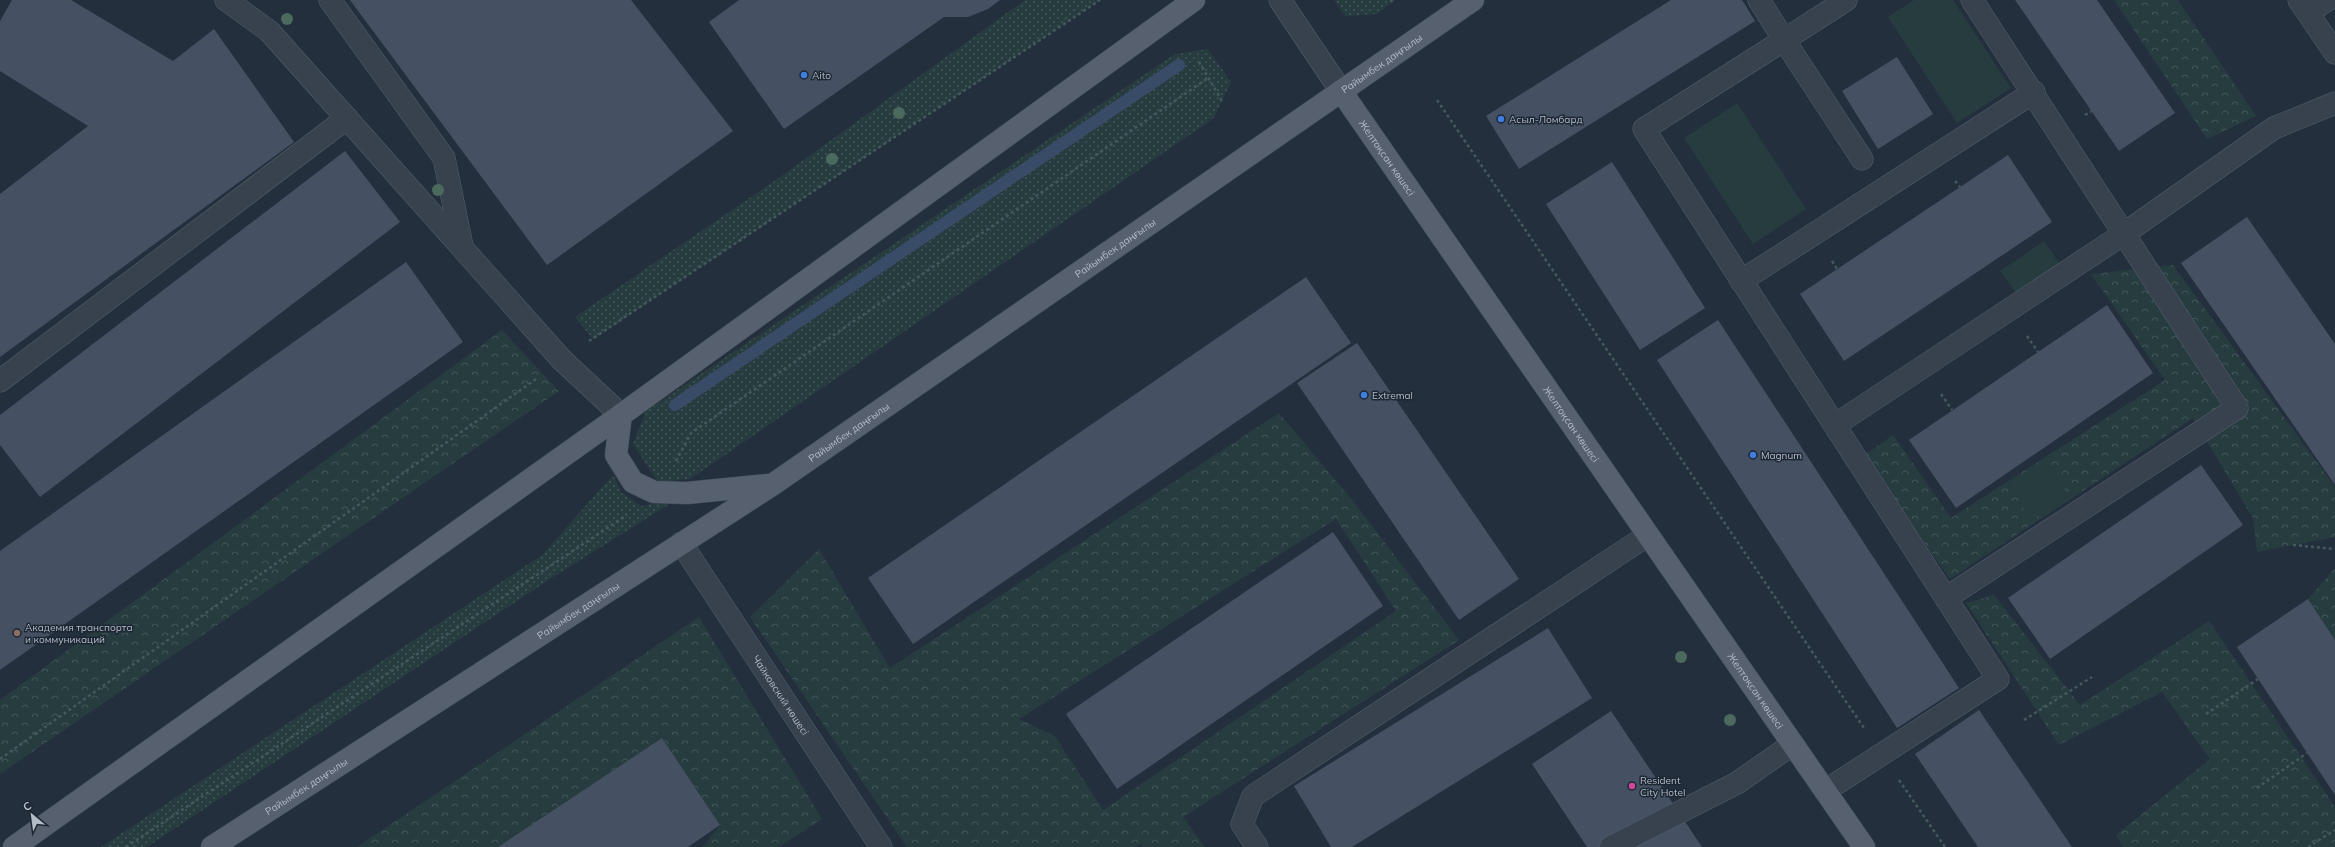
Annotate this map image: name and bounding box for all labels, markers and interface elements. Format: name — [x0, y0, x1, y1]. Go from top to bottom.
street label: Райымбек даңғылы — [1338, 31, 1425, 96]
place label: Aito — [812, 69, 831, 82]
marker: Aito — [799, 70, 809, 80]
place label: Асыл-Ломбард — [1509, 113, 1583, 126]
marker: Асыл-Ломбард — [1496, 114, 1506, 124]
street label: Желтоқсан көшесі — [1356, 117, 1418, 198]
street label: Райымбек даңғылы — [1072, 215, 1158, 280]
street label: Желтоқсан көшесі — [1541, 383, 1602, 465]
place label: Extremal — [1372, 389, 1413, 402]
marker: Extremal — [1359, 390, 1369, 400]
street label: Райымбек даңғылы — [806, 399, 892, 465]
place label: Magnum — [1761, 449, 1802, 462]
marker: Magnum — [1748, 450, 1758, 460]
street label: Райымбек даңғылы — [534, 579, 622, 642]
place label: Академия транспорта и коммуникаций — [25, 621, 133, 646]
marker: Академия транспорта и коммуникаций — [12, 628, 22, 638]
street label: Желтоқсан көшесі — [1725, 650, 1787, 731]
street label: Чайковский көшесі — [750, 653, 812, 738]
street label: Райымбек даңғылы — [262, 755, 350, 818]
place label: Resident City Hotel — [1640, 774, 1685, 799]
marker: Resident City Hotel — [1627, 781, 1637, 791]
north arrow — [12, 795, 52, 835]
text: С — [20, 798, 34, 814]

